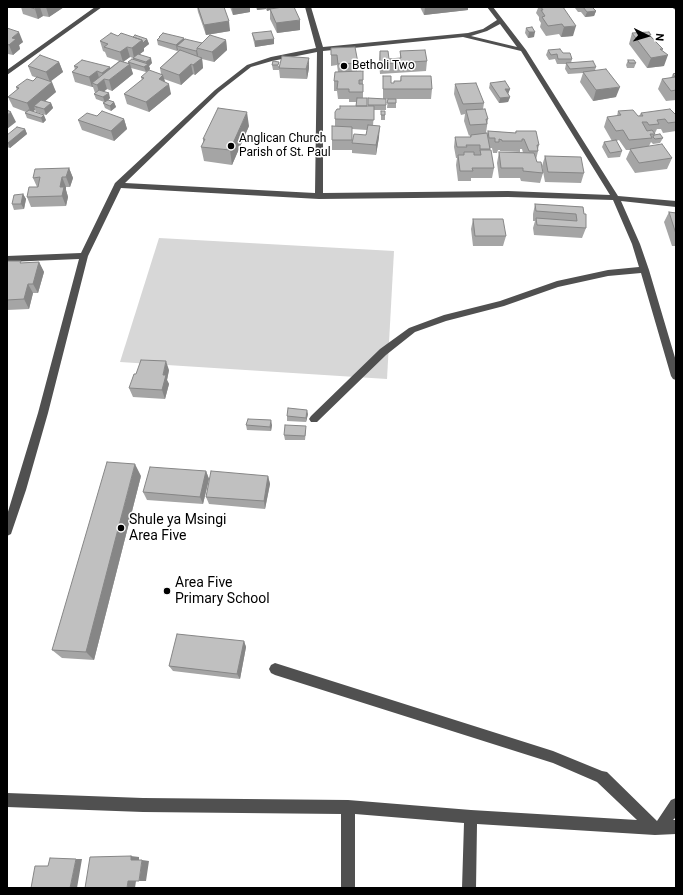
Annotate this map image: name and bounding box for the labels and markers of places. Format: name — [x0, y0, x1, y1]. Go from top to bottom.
place label: Betholi Two — [352, 59, 415, 73]
marker: Betholi Two — [339, 61, 349, 71]
place label: Anglican Church Parish of St. Paul — [239, 132, 331, 160]
marker: Anglican Church Parish of St. Paul — [226, 141, 236, 151]
place label: Shule ya Msingi Area Five — [129, 512, 227, 544]
marker: Shule ya Msingi Area Five — [116, 523, 126, 533]
place label: Area Five Primary School — [175, 575, 270, 608]
marker: Area Five Primary School — [162, 586, 172, 596]

